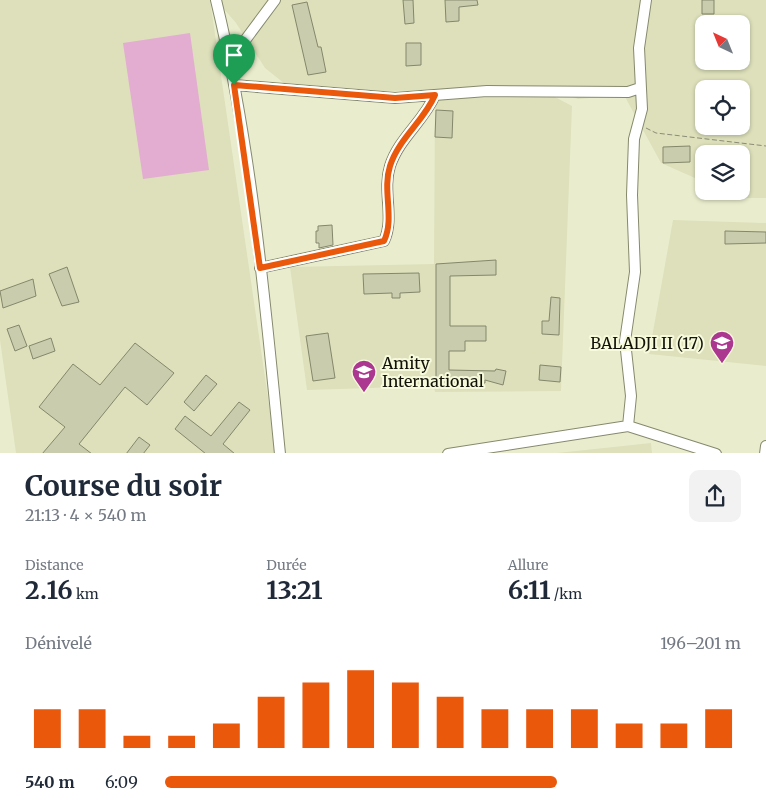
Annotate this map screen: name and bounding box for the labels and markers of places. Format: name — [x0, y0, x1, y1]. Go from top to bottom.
pin — [213, 34, 255, 85]
school or university icon: BALADJI II (17) — [709, 330, 735, 364]
place label: BALADJI II (17) — [590, 333, 704, 353]
place label: Amity International — [381, 353, 484, 391]
school or university icon: Amity International — [351, 359, 377, 393]

